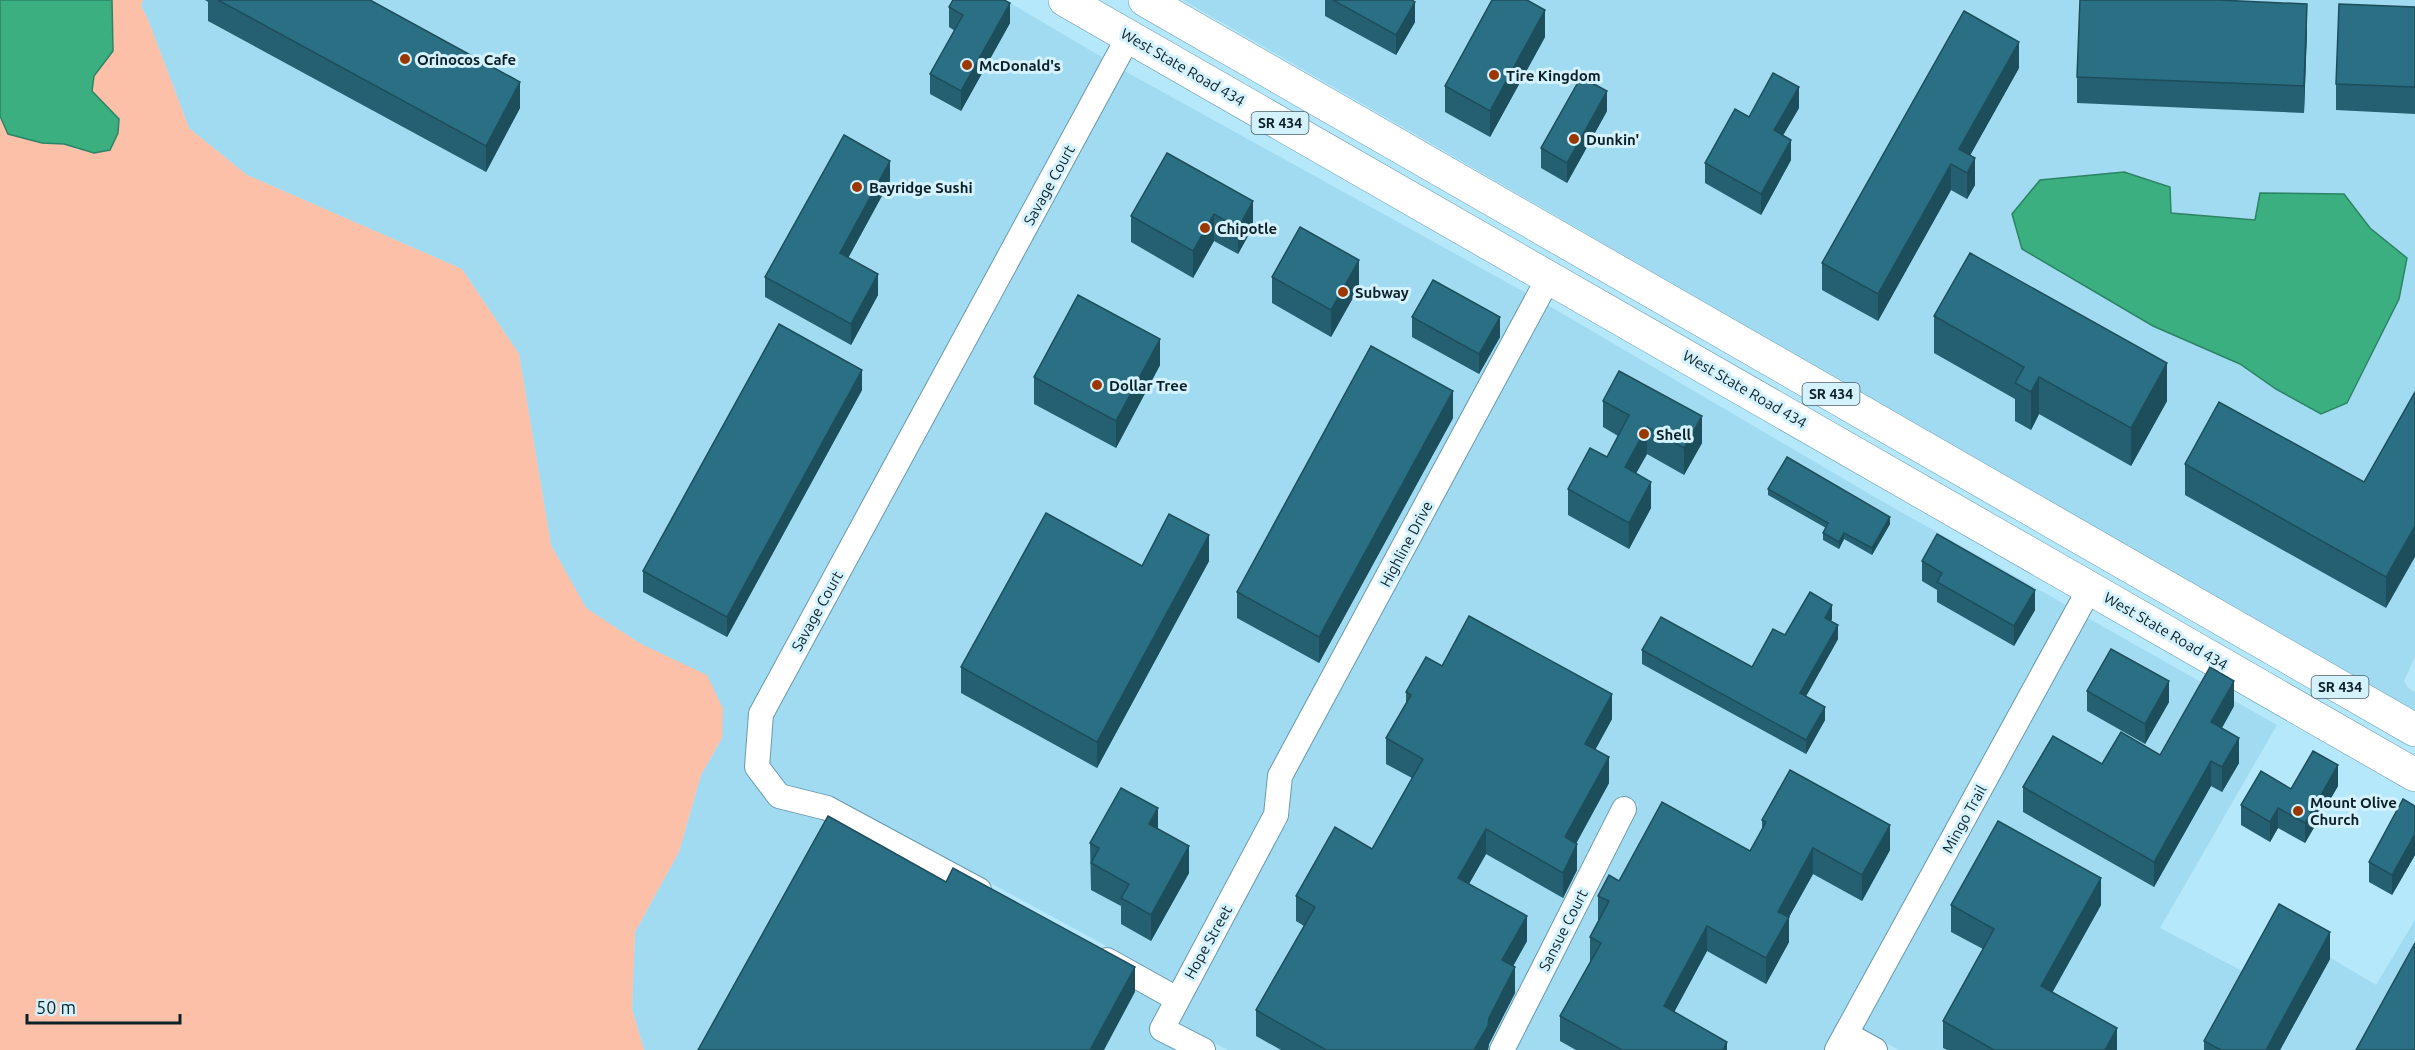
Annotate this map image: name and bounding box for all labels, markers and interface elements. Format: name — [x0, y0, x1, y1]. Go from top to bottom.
street label: West State Road 434 — [1118, 25, 1248, 109]
place label: Orinocos Cafe — [417, 51, 516, 68]
marker: Orinocos Cafe — [398, 52, 412, 66]
place label: McDonald's — [979, 57, 1061, 74]
marker: McDonald's — [960, 58, 974, 72]
place label: Tire Kingdom — [1506, 67, 1601, 84]
marker: Tire Kingdom — [1487, 68, 1501, 82]
road number: SR 434 — [1252, 112, 1308, 134]
place label: Dunkin' — [1586, 131, 1639, 148]
marker: Dunkin' — [1567, 132, 1581, 146]
street label: Savage Court — [1020, 142, 1078, 228]
place label: Bayridge Sushi — [869, 179, 973, 196]
marker: Bayridge Sushi — [850, 180, 864, 194]
place label: Chipotle — [1217, 220, 1277, 237]
marker: Chipotle — [1198, 221, 1212, 235]
place label: Subway — [1355, 284, 1409, 301]
marker: Subway — [1336, 285, 1350, 299]
street label: West State Road 434 — [1680, 347, 1810, 431]
place label: Dollar Tree — [1109, 377, 1188, 394]
marker: Dollar Tree — [1090, 378, 1104, 392]
road number: SR 434 — [1802, 383, 1860, 405]
place label: Shell — [1656, 426, 1691, 443]
marker: Shell — [1637, 427, 1651, 441]
street label: Highline Drive — [1376, 498, 1436, 590]
street label: Savage Court — [788, 568, 846, 654]
street label: West State Road 434 — [2101, 589, 2231, 673]
road number: SR 434 — [2312, 676, 2368, 698]
street label: Mingo Trail — [1938, 782, 1990, 856]
place label: Mount Olive Church — [2310, 794, 2397, 828]
marker: Mount Olive Church — [2291, 804, 2305, 818]
street label: Sansue Court — [1535, 886, 1591, 974]
street label: Hope Street — [1181, 902, 1235, 982]
scale bar — [27, 987, 180, 1025]
text: 50 m — [36, 997, 76, 1017]

